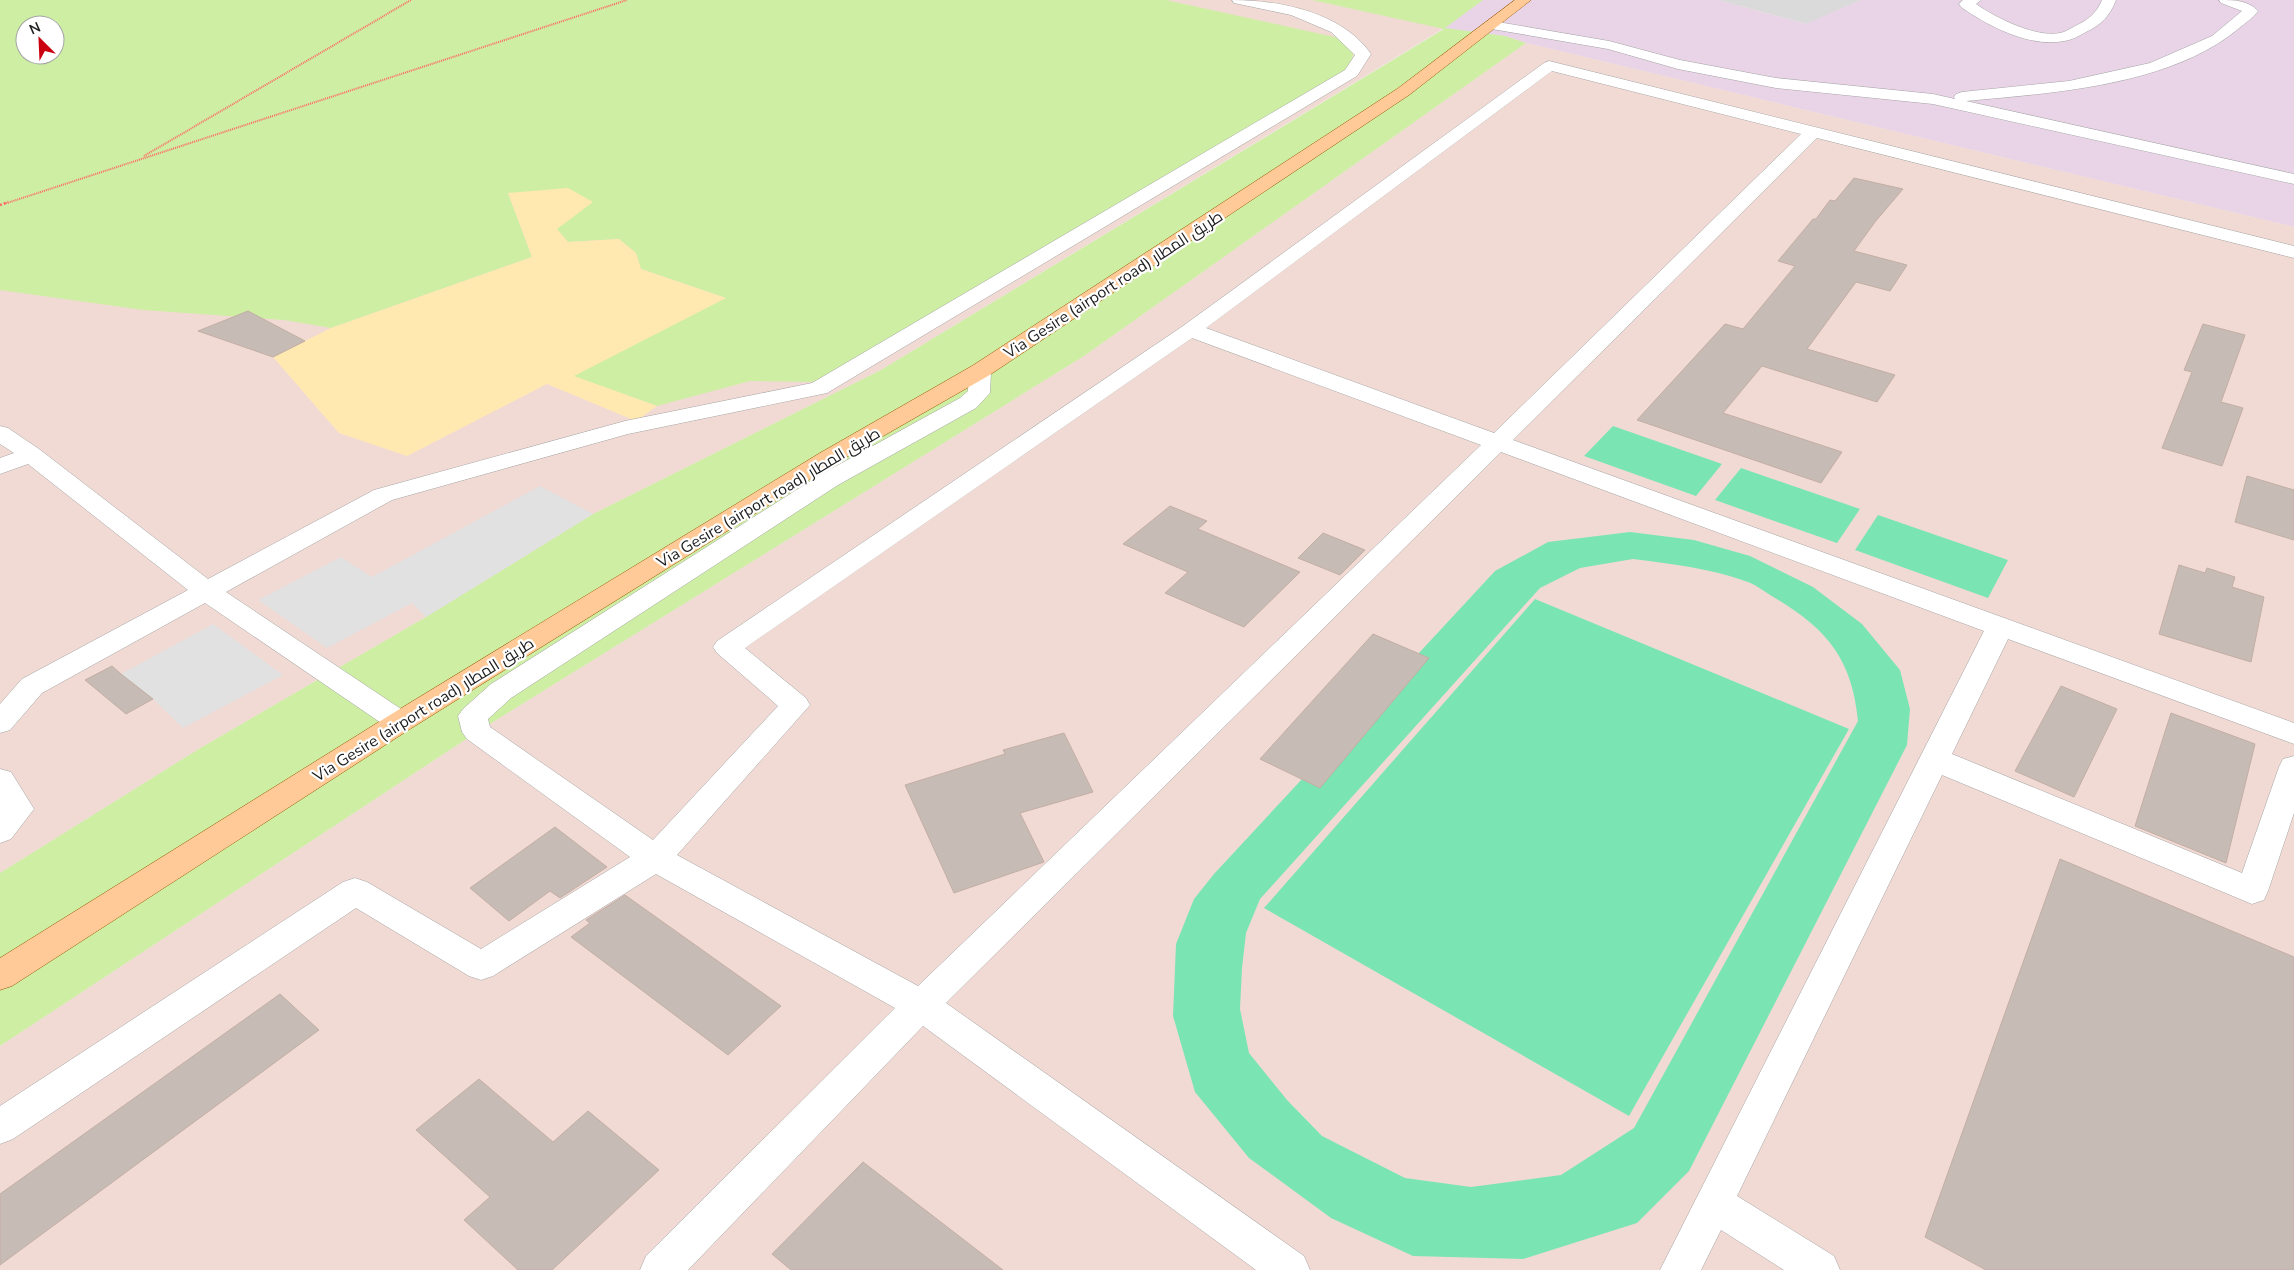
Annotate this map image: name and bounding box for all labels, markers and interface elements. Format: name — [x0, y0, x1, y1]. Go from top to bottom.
north arrow — [15, 15, 65, 65]
text: N — [26, 18, 44, 39]
street label: Via Gesire (airport road) طريق المطار — [999, 206, 1227, 365]
street label: Via Gesire (airport road) طريق المطار — [652, 422, 884, 574]
street label: Via Gesire (airport road) طريق المطار — [308, 632, 538, 788]

